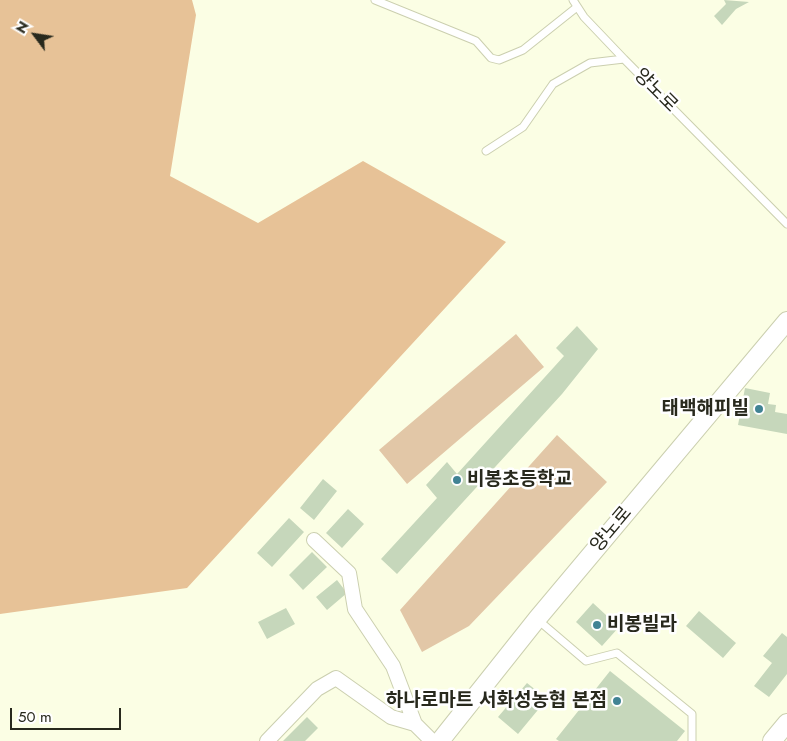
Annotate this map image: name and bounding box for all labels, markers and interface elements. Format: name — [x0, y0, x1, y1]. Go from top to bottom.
north arrow — [10, 10, 60, 60]
text: N — [11, 17, 34, 37]
street label: 양노로 — [628, 64, 682, 118]
place label: 태백해피빌 — [662, 398, 749, 420]
marker: 태백해피빌 — [753, 403, 765, 415]
place label: 비봉초등학교 — [467, 469, 572, 491]
marker: 비봉초등학교 — [451, 474, 463, 486]
street label: 양노로 — [586, 503, 638, 557]
place label: 비봉빌라 — [607, 614, 677, 636]
marker: 비봉빌라 — [591, 619, 603, 631]
place label: 하나로마트 서화성농협 본점 — [386, 690, 607, 712]
marker: 하나로마트 서화성농협 본점 — [611, 695, 623, 707]
scale bar — [12, 698, 124, 730]
text: 50 m — [18, 706, 52, 728]

